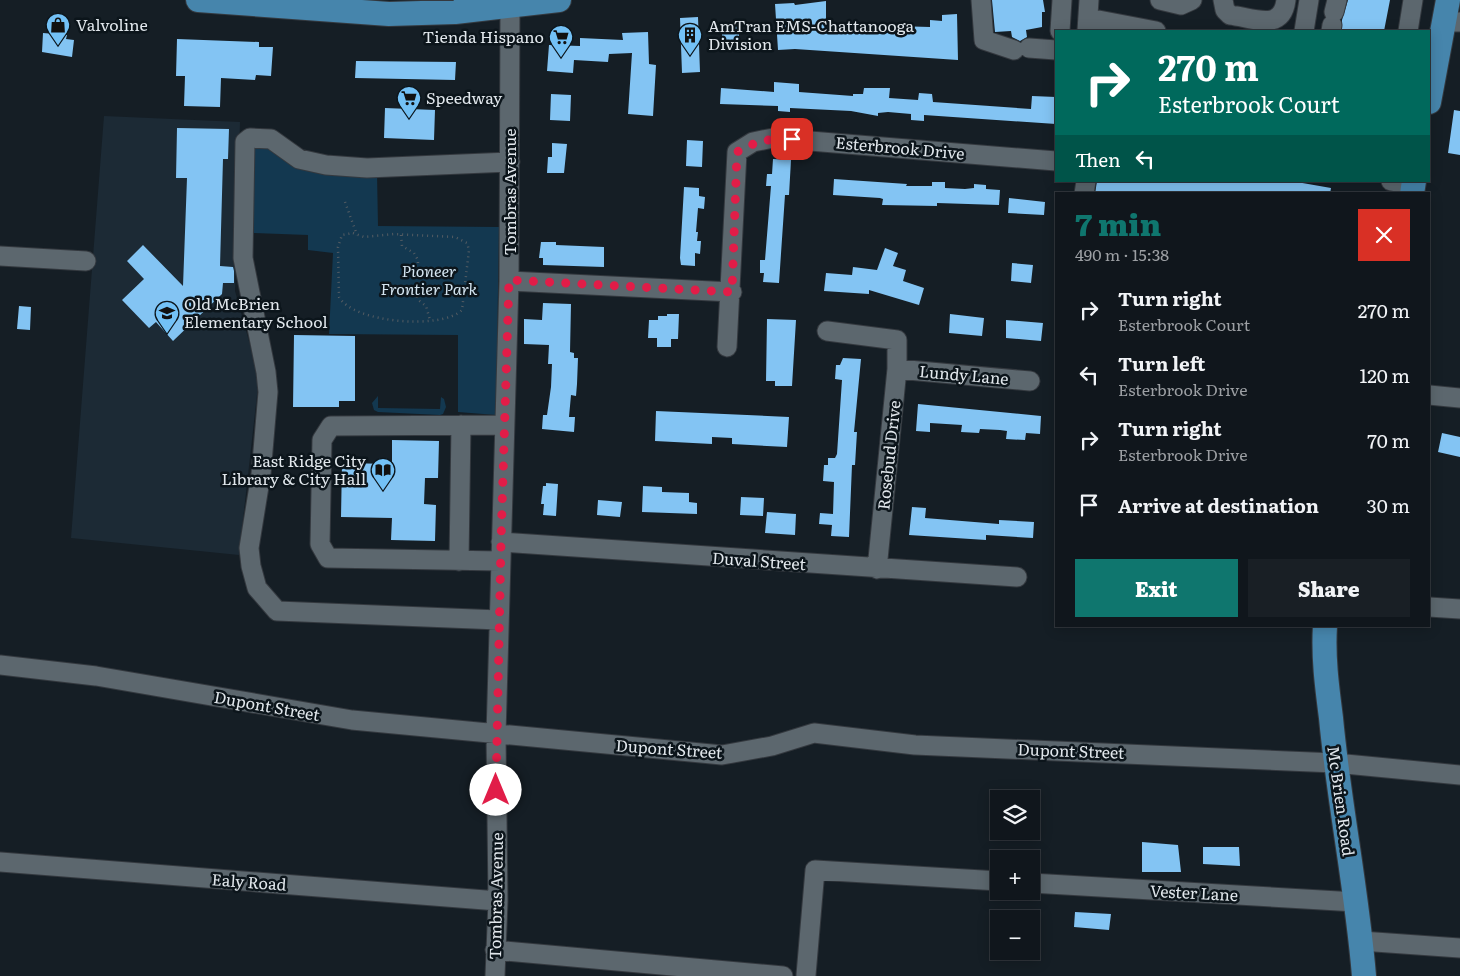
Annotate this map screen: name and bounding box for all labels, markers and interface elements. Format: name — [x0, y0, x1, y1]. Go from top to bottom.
shop icon: Valvoline — [45, 12, 71, 46]
place label: Valvoline — [76, 12, 148, 36]
place label: AmTran EMS-Chattanooga Division — [708, 13, 915, 55]
building icon: AmTran EMS-Chattanooga Division — [677, 22, 703, 56]
place label: Tienda Hispano — [423, 24, 544, 48]
supermarket icon: Tienda Hispano — [548, 24, 574, 58]
text: 270 m — [1158, 40, 1259, 92]
icon: right — [1075, 50, 1140, 115]
supermarket icon: Speedway — [396, 85, 422, 119]
place label: Speedway — [426, 85, 503, 109]
text: Esterbrook Court — [1158, 87, 1340, 120]
pin — [771, 118, 813, 160]
icon: arrive — [778, 125, 806, 153]
street label: Tombras Avenue — [497, 128, 521, 256]
street label: Esterbrook Drive — [835, 129, 966, 165]
text: Then — [1075, 145, 1121, 173]
icon: left — [1131, 145, 1159, 173]
text: 7 min — [1075, 201, 1161, 245]
button: close — [1358, 209, 1410, 261]
text: 490 m · 15:38 — [1075, 242, 1169, 266]
park label: Pioneer Frontier Park — [381, 258, 478, 300]
text: Turn right — [1118, 284, 1222, 312]
place label: Old McBrien Elementary School — [184, 291, 328, 333]
icon: right — [1075, 296, 1103, 324]
text: 270 m — [1358, 296, 1410, 324]
school or university icon: Old McBrien Elementary School — [154, 300, 180, 334]
text: Esterbrook Court — [1118, 312, 1250, 336]
text: Turn left — [1118, 349, 1205, 377]
street label: Lundy Lane — [918, 358, 1010, 390]
icon: left — [1075, 361, 1103, 389]
text: 120 m — [1359, 361, 1410, 389]
text: Esterbrook Drive — [1118, 377, 1248, 401]
street label: Rosebud Drive — [870, 399, 906, 511]
text: Turn right — [1118, 414, 1222, 442]
icon: right — [1075, 426, 1103, 454]
text: 70 m — [1367, 426, 1410, 454]
text: Esterbrook Drive — [1118, 442, 1248, 466]
place label: East Ridge City Library & City Hall — [221, 448, 367, 490]
library icon: East Ridge City Library & City Hall — [370, 457, 396, 491]
icon: arrive — [1075, 491, 1103, 519]
text: Arrive at destination — [1118, 491, 1319, 519]
text: 30 m — [1366, 491, 1410, 519]
street label: Duval Street — [711, 545, 807, 575]
button: Exit — [1075, 559, 1238, 617]
button: Share — [1248, 559, 1410, 617]
street label: Dupont Street — [212, 684, 322, 726]
street label: Dupont Street — [615, 732, 724, 764]
street label: Dupont Street — [1017, 736, 1125, 764]
street label: Mc Brien Road — [1322, 744, 1362, 858]
position arrow — [469, 763, 521, 815]
map controls — [990, 790, 1040, 960]
button: layers — [990, 790, 1040, 840]
street label: Tombras Avenue — [482, 832, 508, 960]
button: + — [990, 850, 1040, 900]
street label: Ealy Road — [211, 866, 287, 896]
street label: Vester Lane — [1149, 878, 1239, 906]
button: − — [990, 910, 1040, 960]

